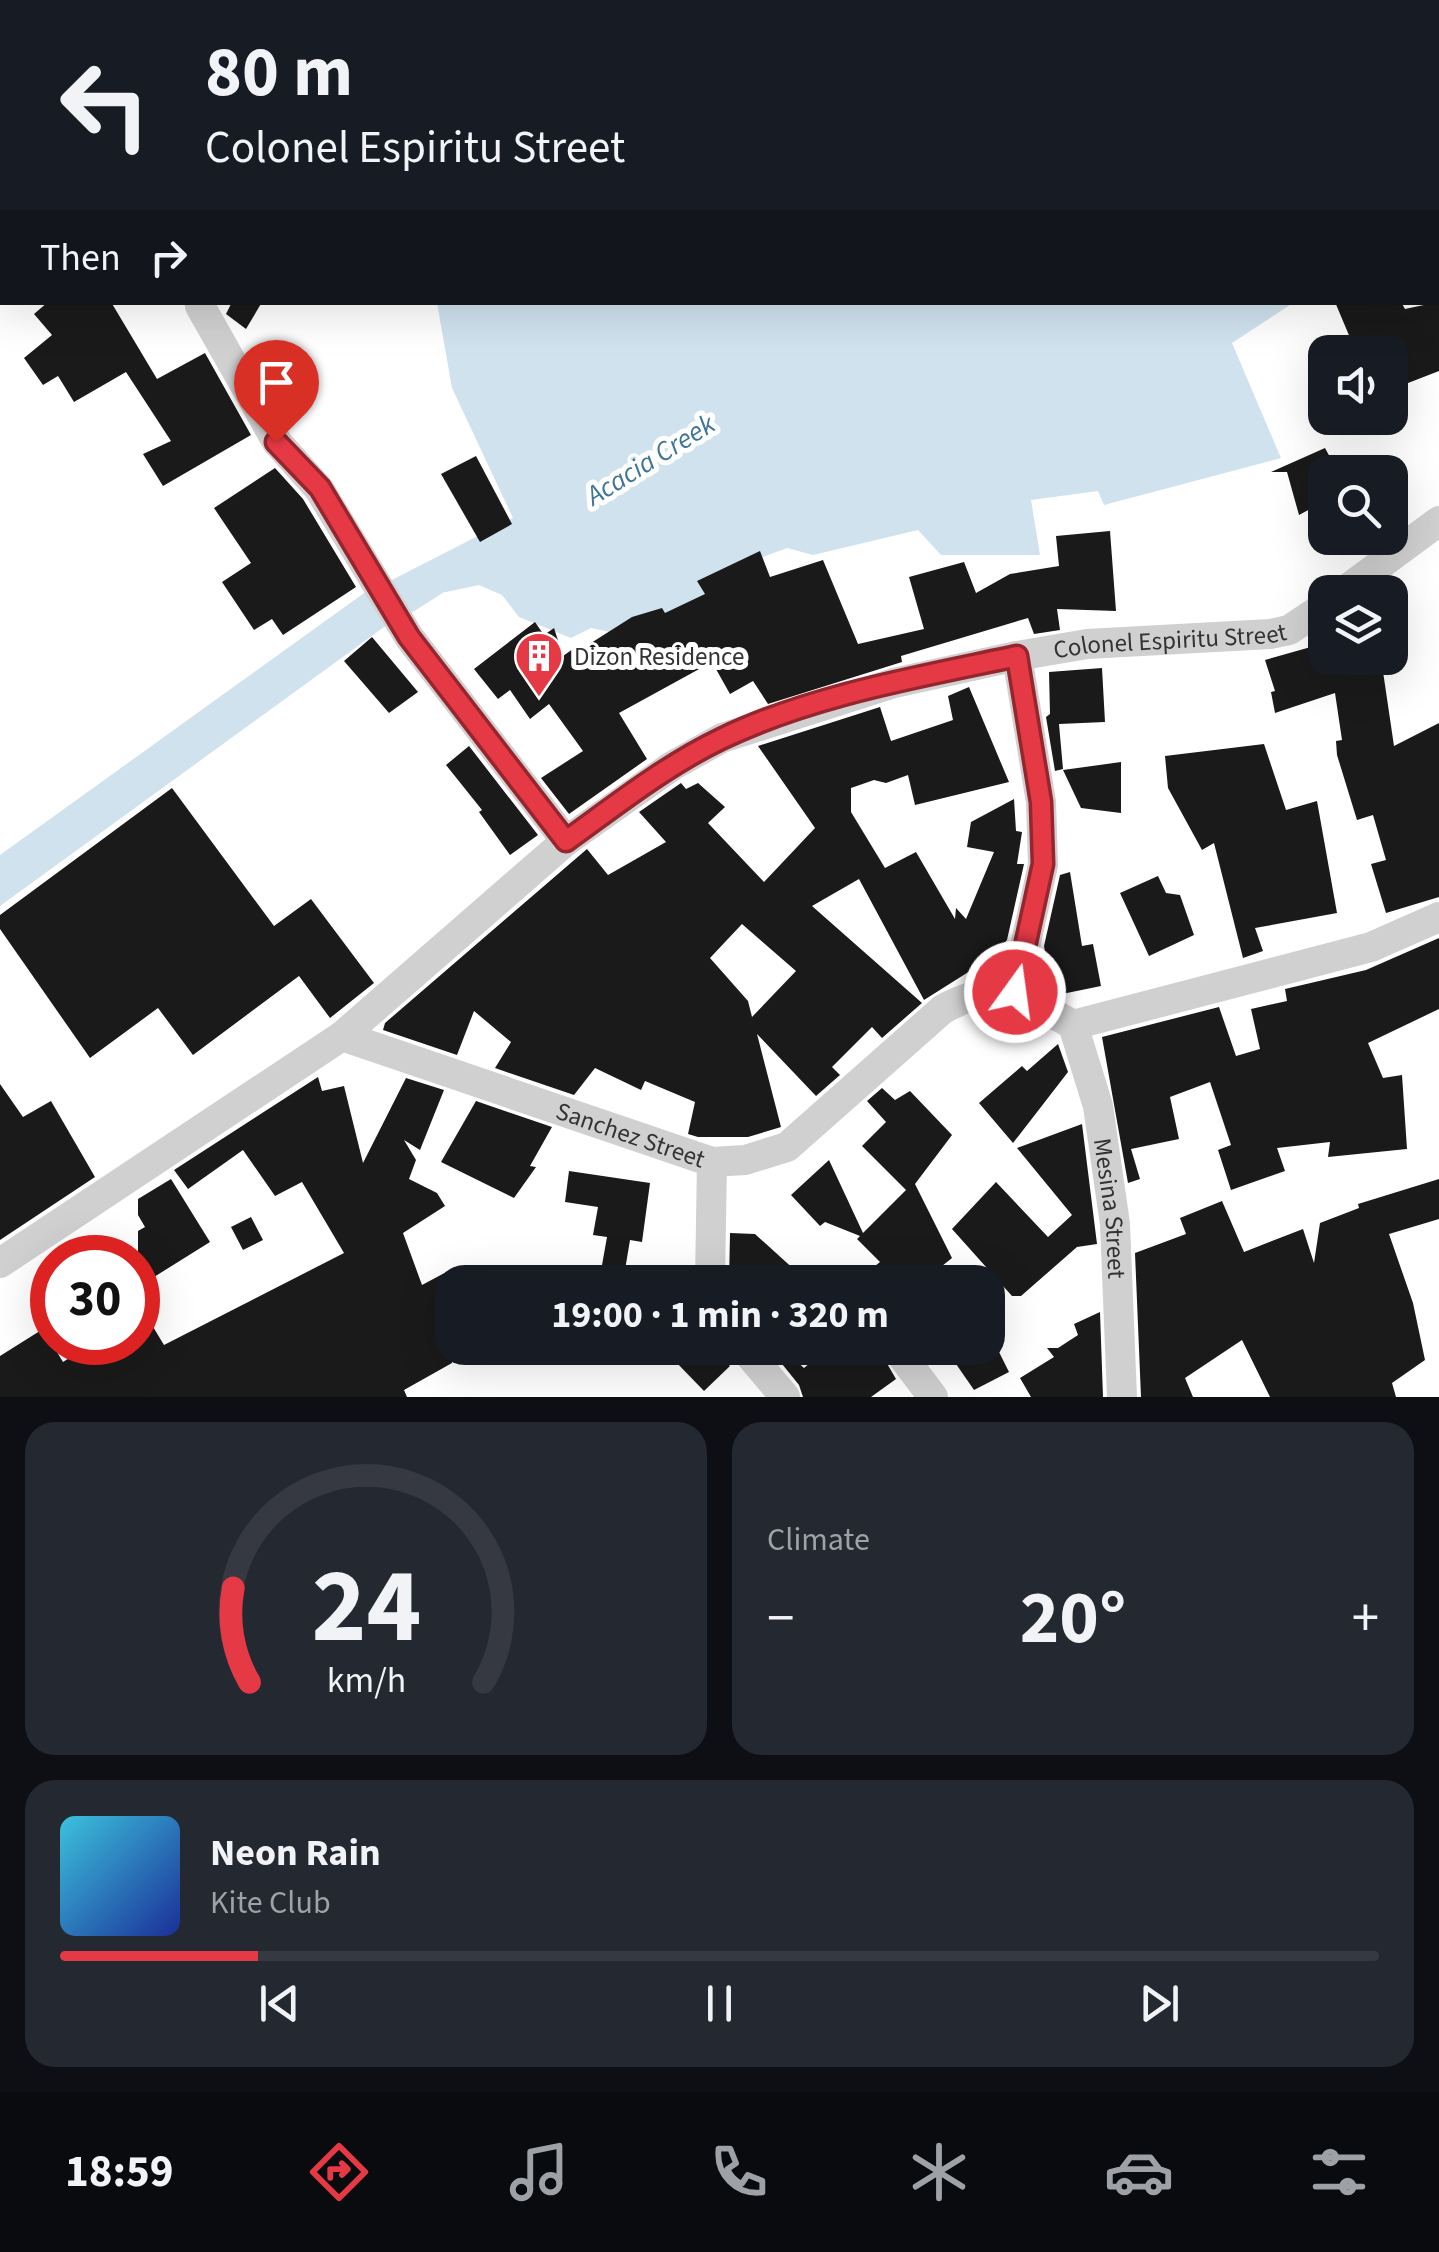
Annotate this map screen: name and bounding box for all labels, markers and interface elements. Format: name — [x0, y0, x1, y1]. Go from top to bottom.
text: 80 m — [205, 23, 353, 123]
icon: left — [40, 40, 170, 170]
text: Colonel Espiritu Street — [205, 116, 625, 180]
icon: right — [141, 230, 196, 285]
text: Then — [40, 231, 121, 285]
map controls — [1308, 335, 1408, 675]
button: sound — [1308, 335, 1408, 435]
pin — [234, 340, 319, 443]
icon: arrive — [249, 355, 304, 410]
water label: Acacia Creek — [577, 404, 723, 516]
button: search — [1308, 455, 1408, 555]
button: layers — [1308, 575, 1408, 675]
street label: Colonel Espiritu Street — [1051, 614, 1290, 668]
building icon: Dizon Residence — [513, 630, 565, 698]
place label: Dizon Residence — [574, 639, 744, 675]
position arrow — [963, 940, 1067, 1044]
street label: Sanchez Street — [551, 1093, 710, 1178]
street label: Mesina Street — [1084, 1136, 1134, 1280]
speed limit sign: 30 — [30, 1235, 160, 1365]
text: 19:00 · 1 min · 320 m — [551, 1288, 889, 1342]
text: Climate — [767, 1517, 870, 1563]
text: 24 — [311, 1534, 421, 1682]
text: 20° — [1020, 1565, 1126, 1672]
text: − — [767, 1580, 794, 1658]
text: + — [1352, 1580, 1379, 1658]
text: km/h — [326, 1655, 406, 1706]
text: Neon Rain — [210, 1826, 381, 1880]
text: Kite Club — [210, 1880, 331, 1926]
icon: previous — [252, 1976, 307, 2031]
icon: pause — [692, 1976, 747, 2031]
icon: next — [1132, 1976, 1187, 2031]
icon: directions — [304, 2137, 374, 2207]
icon: music — [504, 2137, 574, 2207]
icon: phone — [704, 2137, 774, 2207]
icon: climate — [904, 2137, 974, 2207]
icon: car — [1104, 2137, 1174, 2207]
icon: filters — [1304, 2137, 1374, 2207]
text: 18:59 — [65, 2140, 174, 2204]

